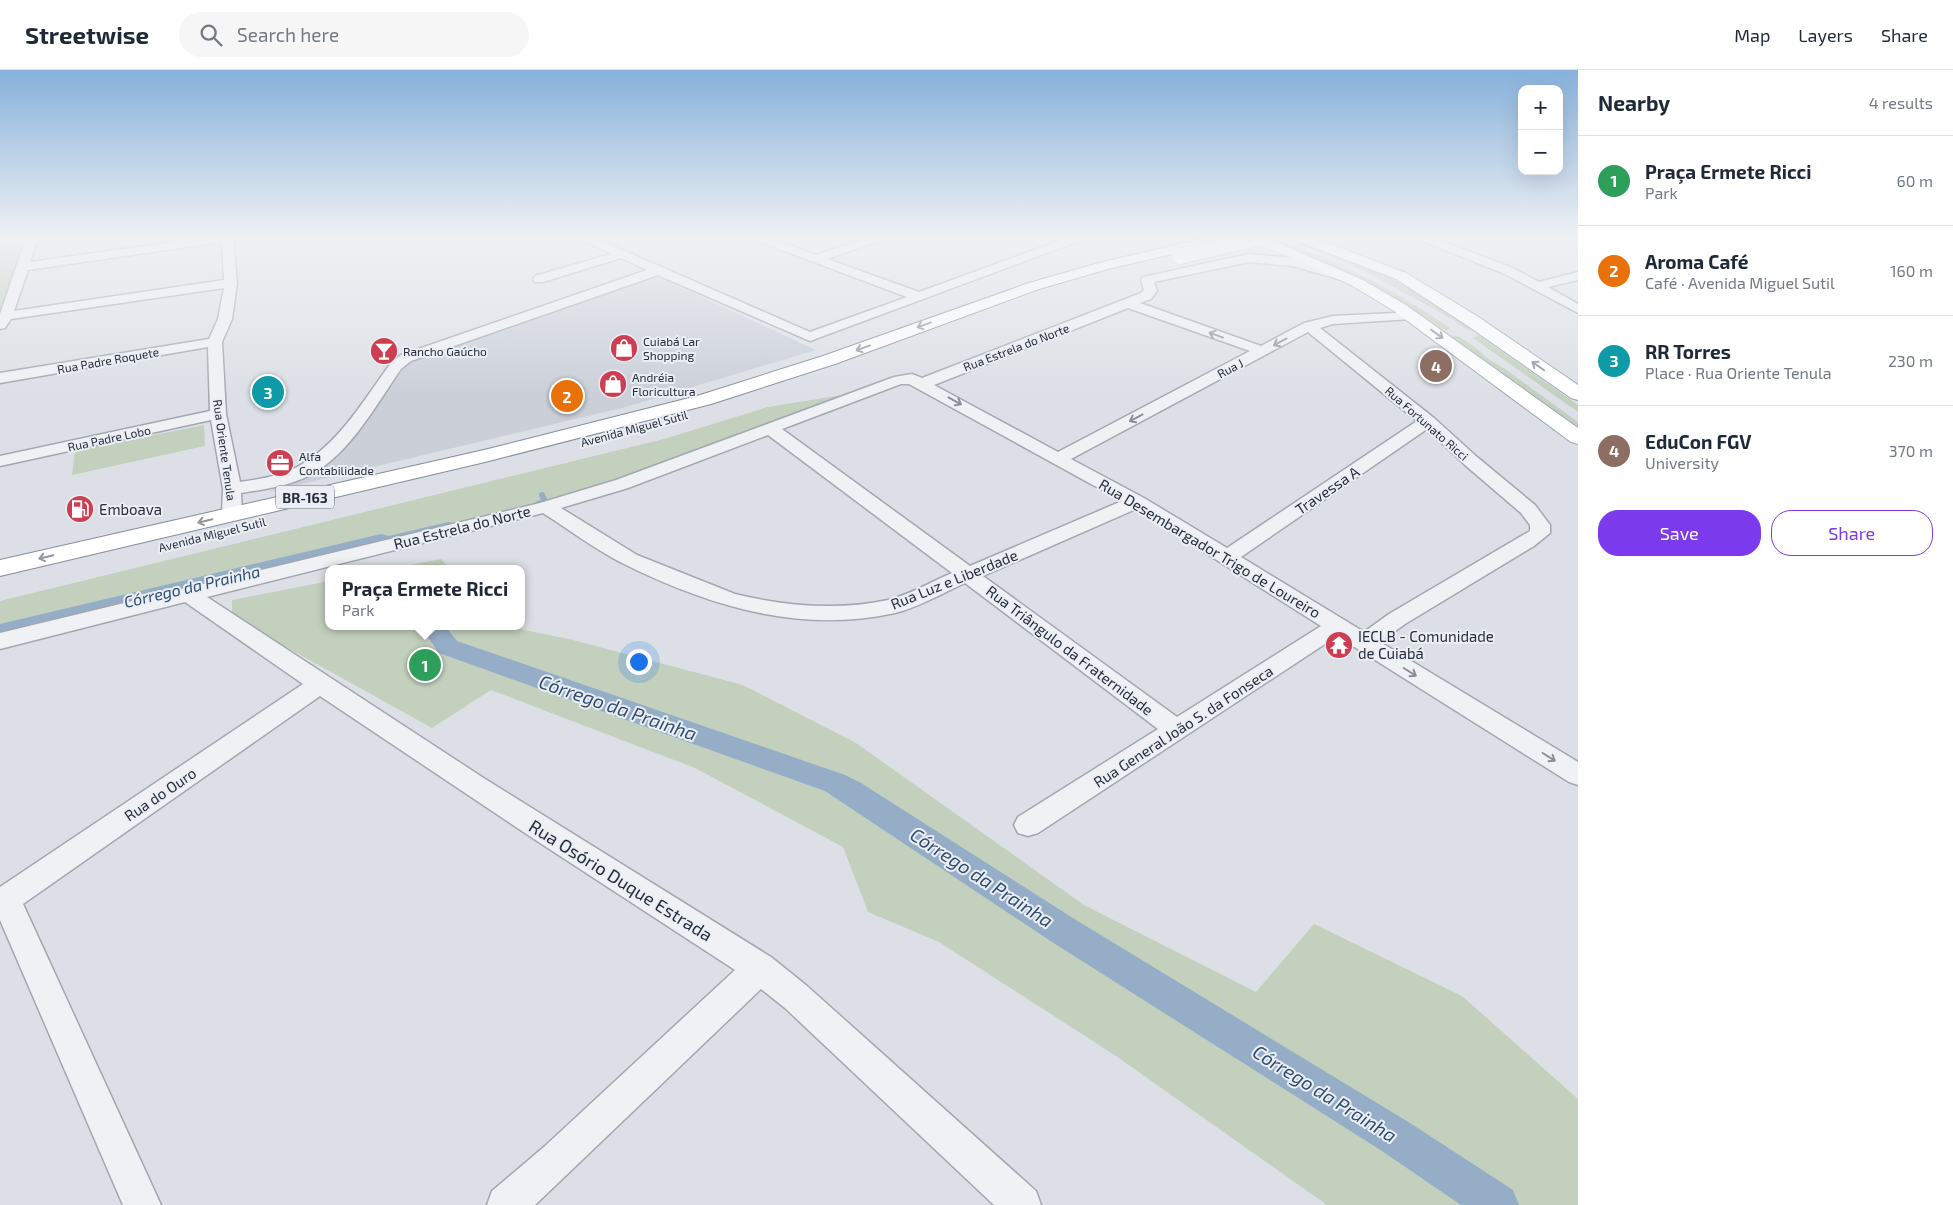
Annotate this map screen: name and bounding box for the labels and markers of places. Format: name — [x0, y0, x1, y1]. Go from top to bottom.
shop icon: Cuiabá Lar Shopping — [609, 333, 639, 363]
place label: Cuiabá Lar Shopping — [643, 334, 700, 362]
bar icon: Rancho Gaúcho — [369, 336, 399, 366]
place label: Rancho Gaúcho — [403, 344, 487, 358]
pin: 4 — [1420, 347, 1452, 385]
shop icon: Andréia Floricultura — [598, 369, 628, 399]
place label: Andréia Floricultura — [632, 370, 696, 398]
pin: 3 — [252, 373, 284, 411]
pin: 2 — [551, 377, 583, 415]
office icon: Alfa Contabilidade — [265, 448, 295, 478]
place label: Alfa Contabilidade — [299, 449, 374, 477]
fuel station icon: Emboava — [65, 494, 95, 524]
place label: Emboava — [99, 500, 162, 518]
place label: IECLB - Comunidade de Cuiabá — [1358, 627, 1494, 662]
temple icon: IECLB - Comunidade de Cuiabá — [1324, 630, 1354, 660]
pin: 1 — [409, 646, 441, 684]

